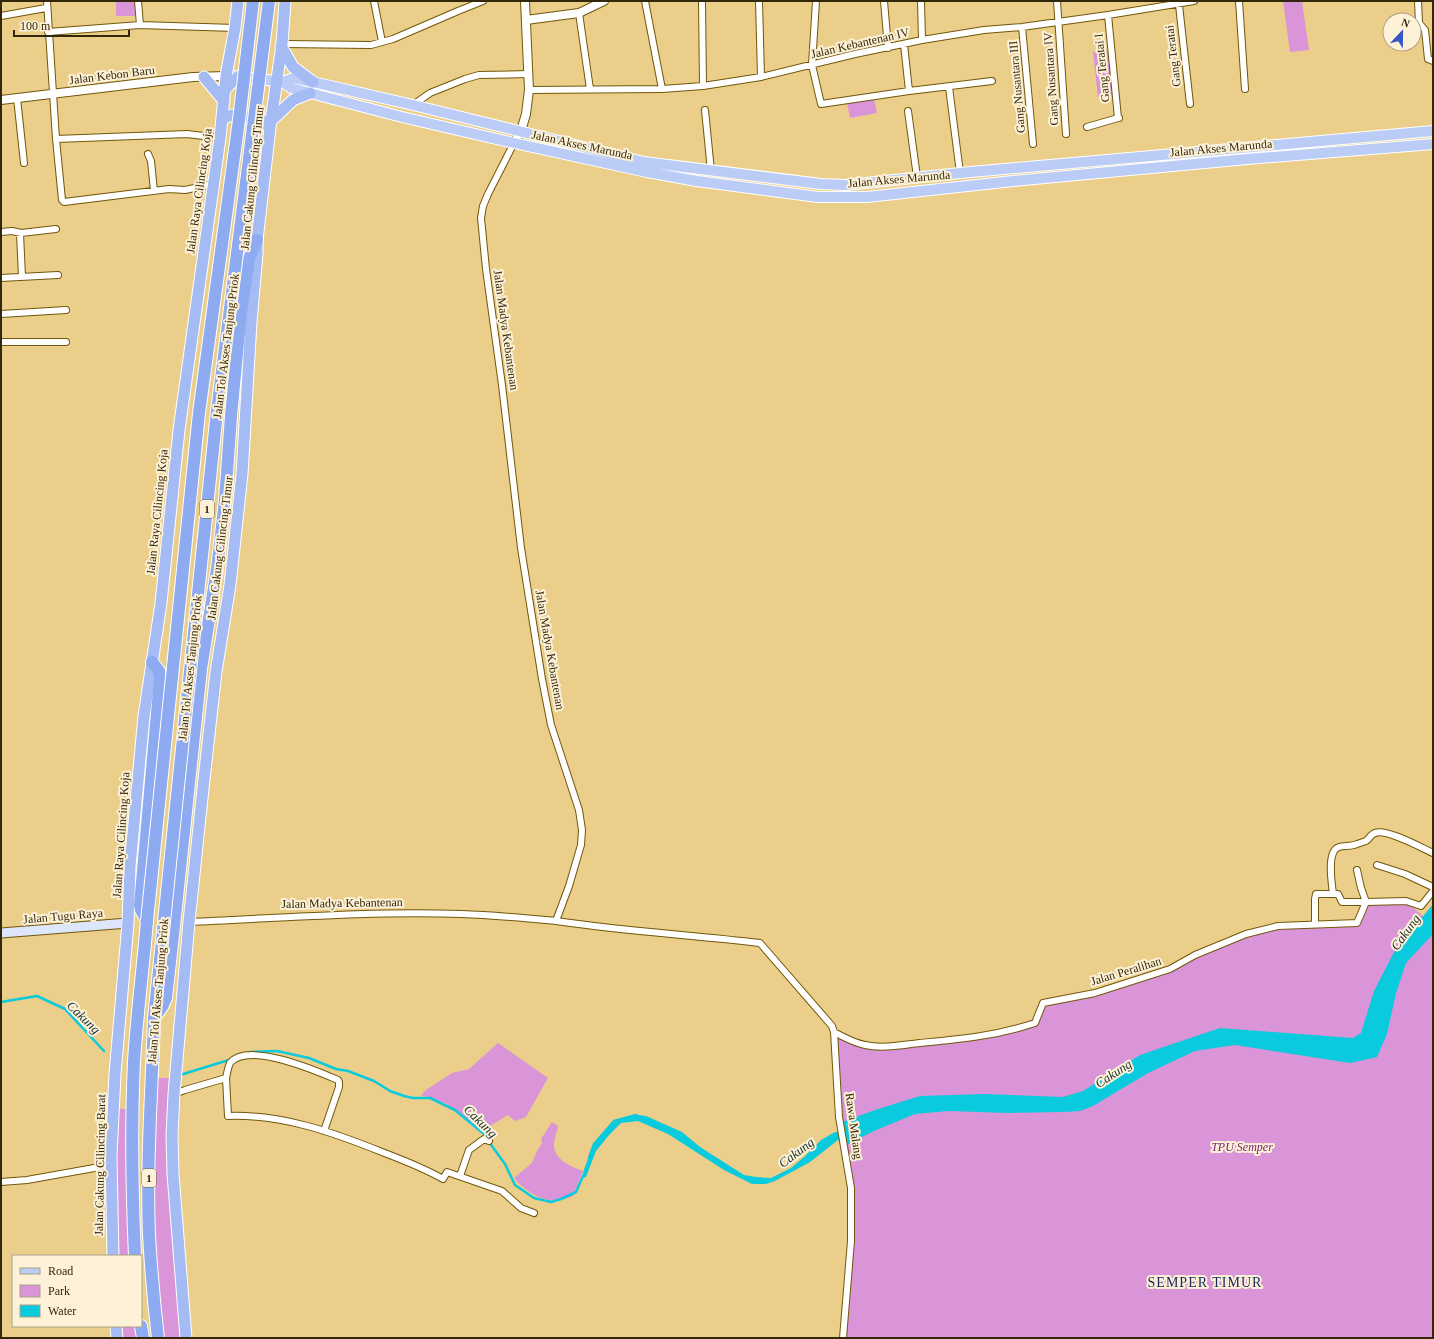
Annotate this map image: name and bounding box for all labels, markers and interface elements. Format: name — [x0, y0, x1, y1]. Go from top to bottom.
scale bar — [14, 12, 129, 38]
north arrow — [1382, 12, 1422, 52]
text: N — [1400, 16, 1412, 30]
text: 100 m — [20, 19, 51, 33]
street label: Gang Teratai — [1162, 24, 1184, 88]
street label: Jalan Kebantenan IV — [809, 25, 911, 61]
street label: Gang Nusantara IV — [1041, 32, 1061, 126]
street label: Gang Teratai I — [1091, 33, 1113, 103]
street label: Gang Nusantara III — [1006, 40, 1028, 134]
street label: Jalan Kebon Baru — [68, 63, 156, 87]
street label: Jalan Cakung Cilincing Timur — [237, 105, 267, 251]
street label: Jalan Raya Cilincing Koja — [183, 127, 215, 255]
street label: Jalan Akses Marunda — [530, 127, 634, 163]
street label: Jalan Akses Marunda — [1169, 136, 1273, 159]
street label: Jalan Akses Marunda — [847, 167, 951, 190]
street label: Jalan Madya Kebantenan — [491, 269, 521, 391]
street label: Jalan Tol Akses Tanjung Priok — [210, 273, 242, 419]
street label: Jalan Raya Cilincing Koja — [143, 448, 171, 576]
street label: Jalan Cakung Cilincing Timur — [204, 475, 236, 621]
road number: 1 — [200, 500, 214, 518]
street label: Jalan Madya Kebantenan — [533, 589, 567, 711]
street label: Jalan Tol Akses Tanjung Priok — [175, 595, 205, 741]
street label: Jalan Raya Cilincing Koja — [110, 771, 132, 898]
street label: Jalan Madya Kebantenan — [281, 895, 403, 911]
street label: Jalan Tugu Raya — [23, 905, 104, 926]
water label: Cakung — [1387, 911, 1424, 953]
street label: Jalan Tol Akses Tanjung Priok — [145, 918, 171, 1064]
street label: Jalan Peralihan — [1089, 954, 1163, 988]
water label: Cakung — [64, 998, 104, 1037]
water label: Cakung — [1092, 1056, 1135, 1091]
street label: Rawa Malang — [842, 1092, 866, 1160]
street label: Jalan Cakung Cilincing Barat — [92, 1093, 108, 1236]
water label: Cakung — [461, 1102, 501, 1141]
water label: Cakung — [776, 1134, 817, 1171]
park label: TPU Semper — [1211, 1140, 1273, 1154]
road number: 1 — [142, 1169, 156, 1187]
legend — [12, 1255, 142, 1327]
text: Road — [48, 1264, 73, 1278]
district label: SEMPER TIMUR — [1148, 1275, 1262, 1290]
text: Park — [48, 1284, 70, 1298]
text: Water — [48, 1304, 76, 1318]

